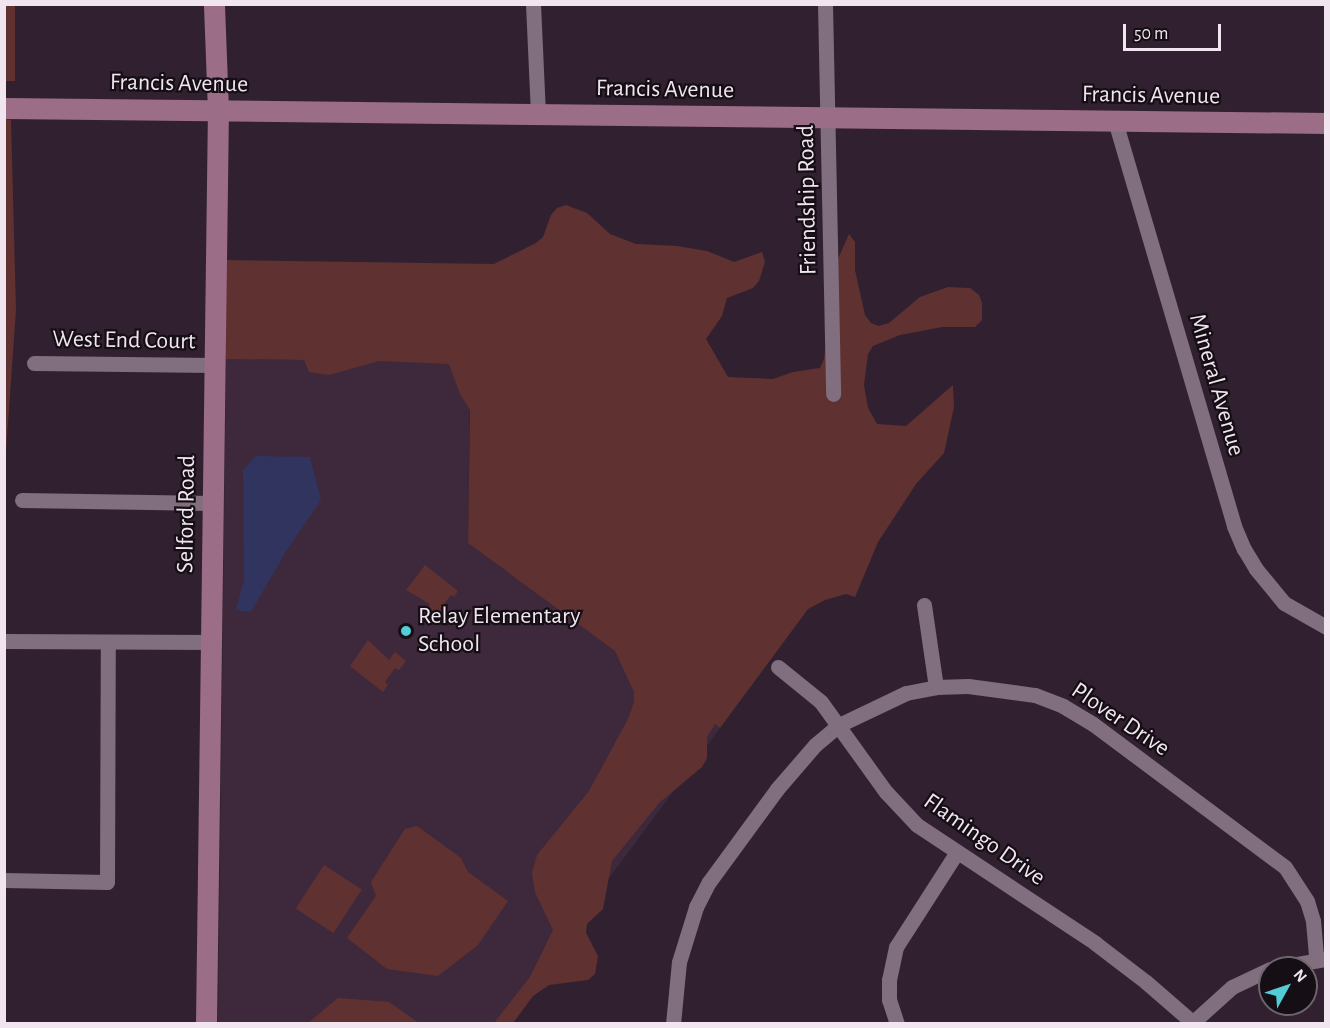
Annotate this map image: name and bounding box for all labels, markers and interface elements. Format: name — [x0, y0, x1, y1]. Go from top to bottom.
scale bar — [1126, 12, 1224, 50]
text: 50 m — [1134, 25, 1168, 43]
street label: Francis Avenue — [110, 68, 248, 100]
street label: Francis Avenue — [596, 74, 734, 106]
street label: Francis Avenue — [1082, 80, 1220, 112]
street label: Friendship Road — [792, 125, 824, 275]
street label: Mineral Avenue — [1182, 311, 1250, 459]
street label: West End Court — [52, 325, 196, 357]
street label: Selford Road — [172, 455, 202, 573]
place label: Relay Elementary School — [418, 603, 580, 659]
marker: Relay Elementary School — [399, 624, 413, 638]
street label: Plover Drive — [1065, 677, 1175, 763]
street label: Flamingo Drive — [918, 788, 1050, 892]
north arrow — [1258, 956, 1318, 1016]
text: N — [1291, 966, 1310, 985]

